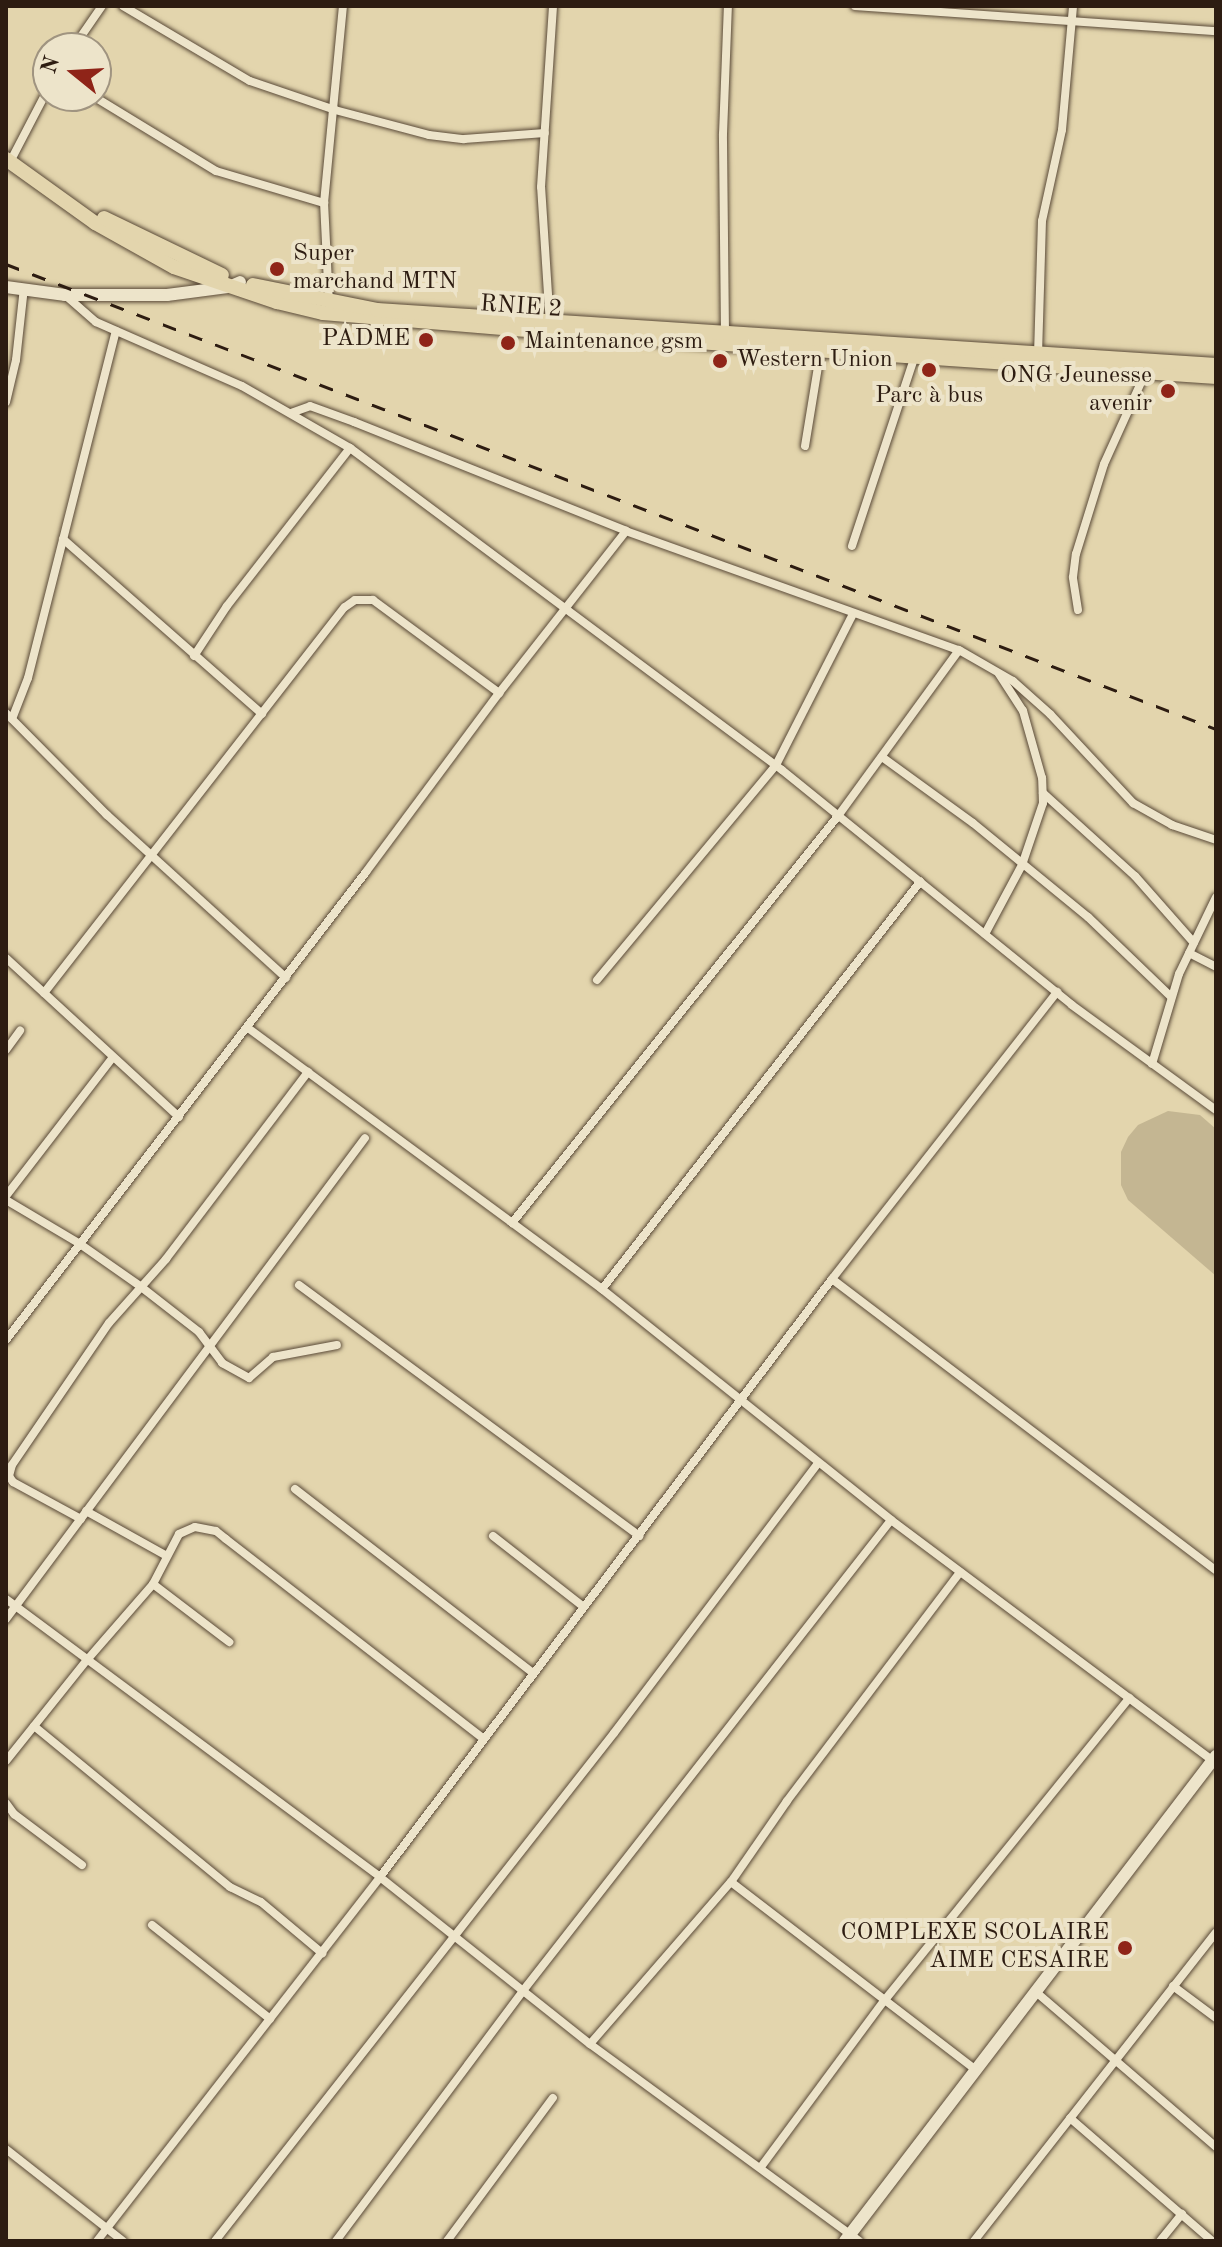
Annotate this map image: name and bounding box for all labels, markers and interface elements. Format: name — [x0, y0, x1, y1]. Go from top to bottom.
north arrow — [32, 32, 112, 112]
text: N — [38, 54, 64, 77]
place label: Super marchand MTN — [293, 241, 457, 297]
marker: Super marchand MTN — [268, 260, 286, 278]
street label: RNIE 2 — [479, 291, 563, 325]
place label: PADME — [322, 326, 410, 354]
place label: Maintenance gsm — [524, 329, 703, 357]
marker: PADME — [417, 331, 435, 349]
marker: Maintenance gsm — [499, 334, 517, 352]
place label: Western Union — [736, 347, 893, 375]
marker: Western Union — [711, 352, 729, 370]
marker: Parc à bus — [920, 361, 938, 379]
place label: ONG Jeunesse avenir — [1000, 363, 1152, 419]
marker: ONG Jeunesse avenir — [1159, 382, 1177, 400]
place label: Parc à bus — [875, 383, 983, 411]
place label: COMPLEXE SCOLAIRE AIME CESAIRE — [840, 1920, 1109, 1976]
marker: COMPLEXE SCOLAIRE AIME CESAIRE — [1116, 1939, 1134, 1957]

